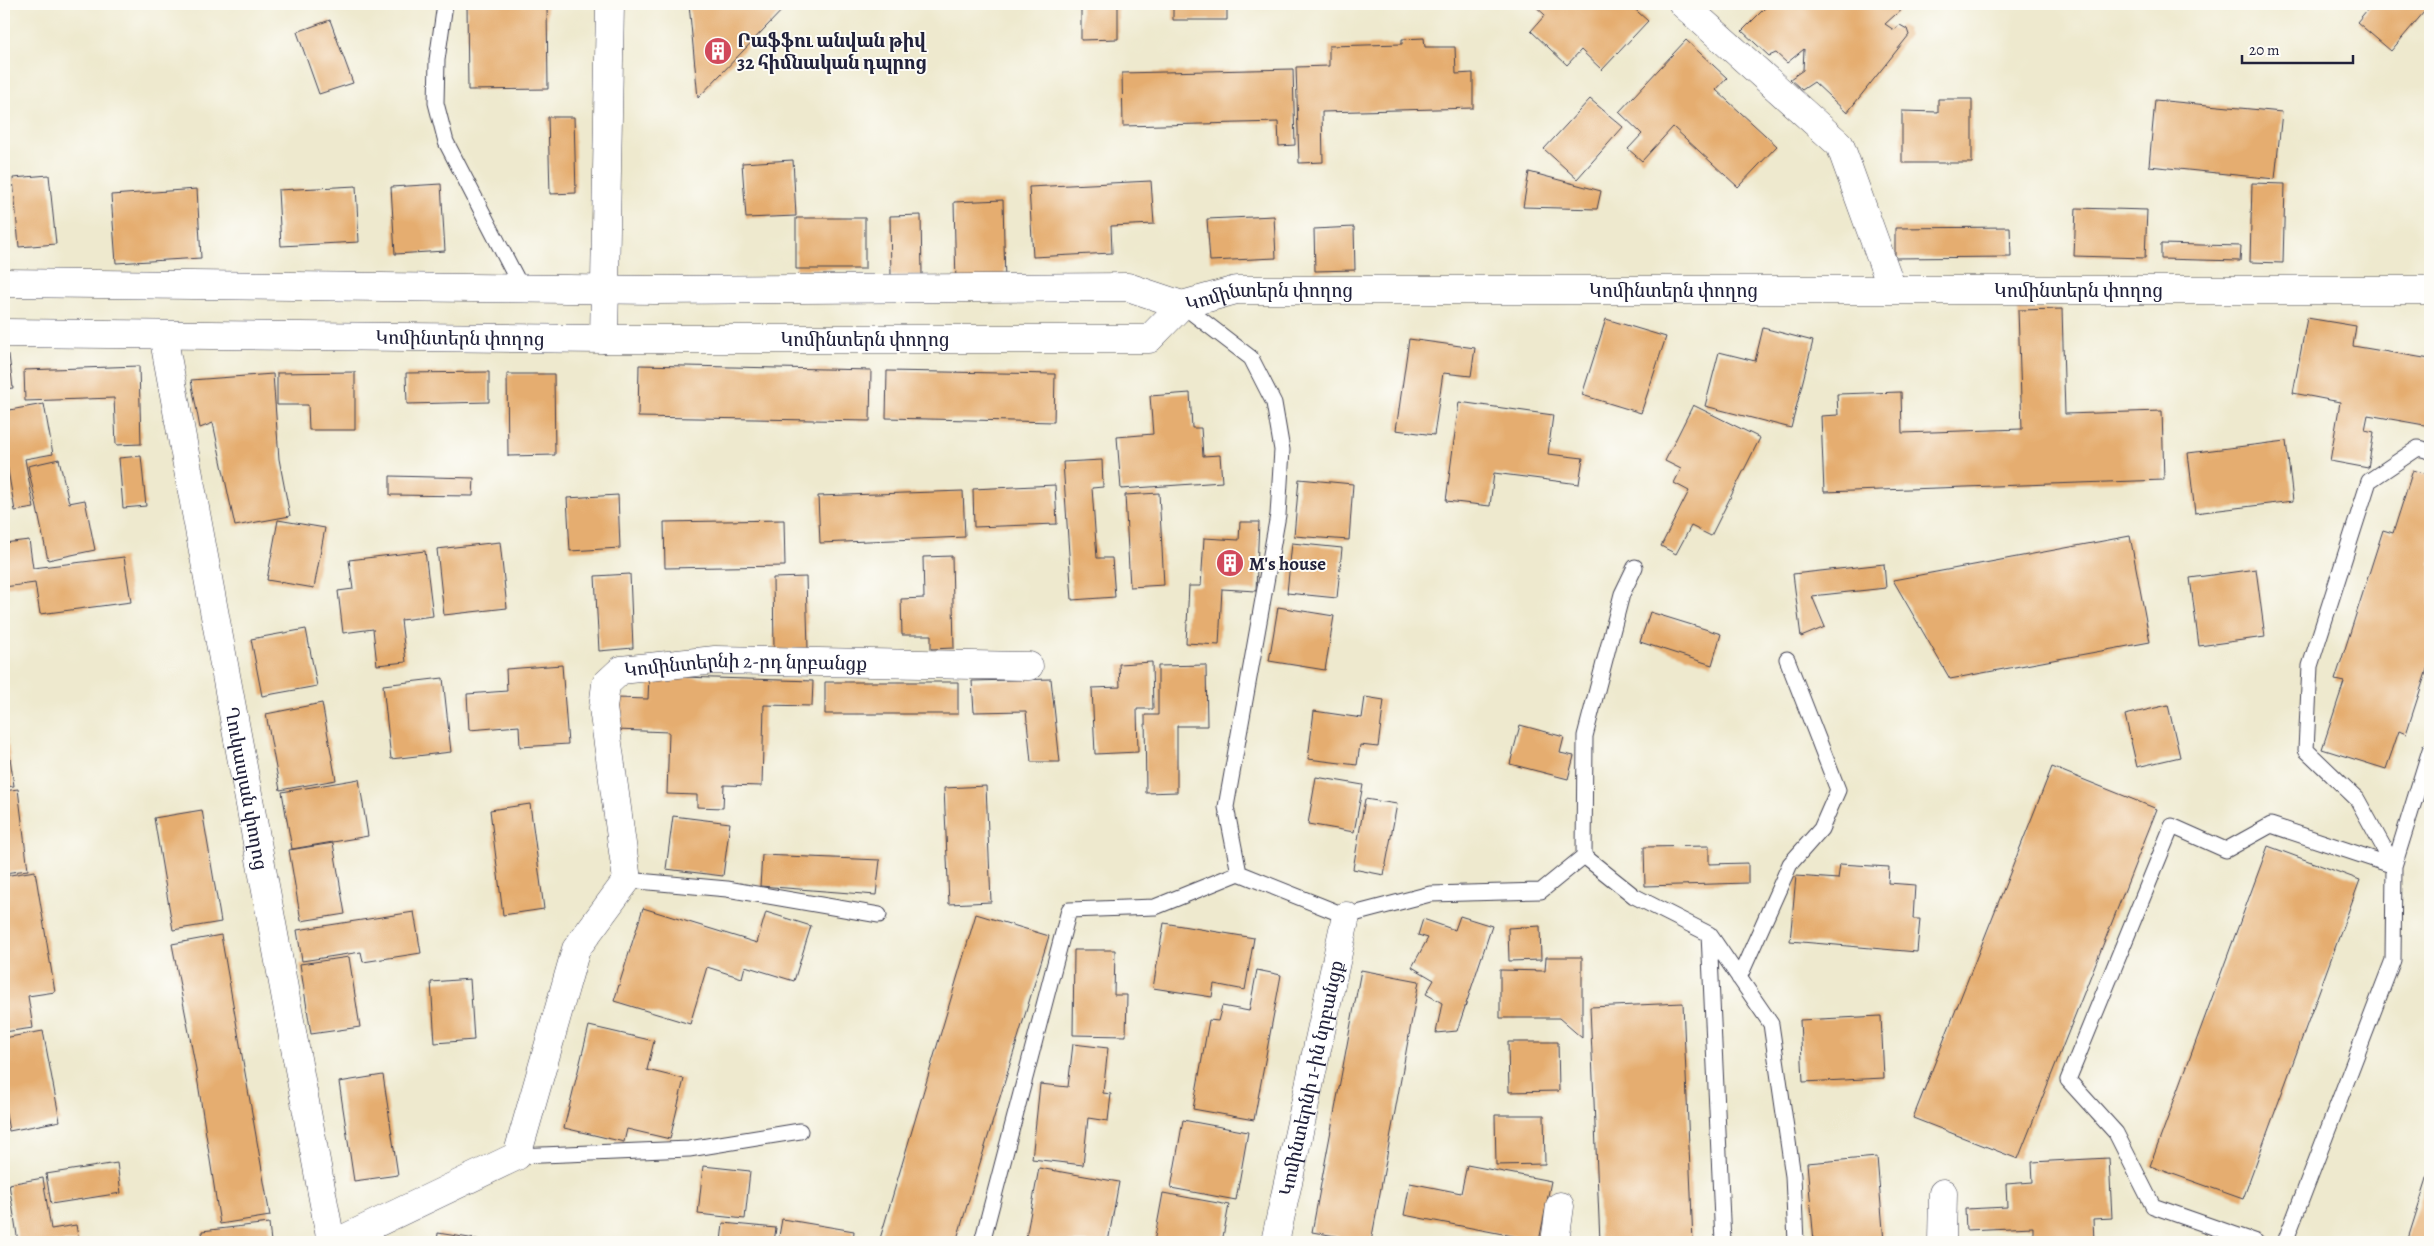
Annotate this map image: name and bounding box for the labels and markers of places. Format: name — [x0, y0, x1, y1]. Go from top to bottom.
place label: Րաֆֆու անվան թիվ 32 հիմնական դպրոց — [737, 28, 927, 76]
building icon: Րաֆֆու անվան թիվ 32 հիմնական դպրոց — [703, 36, 733, 66]
building icon: M's house — [1215, 548, 1245, 578]
place label: M's house — [1249, 551, 1326, 577]

